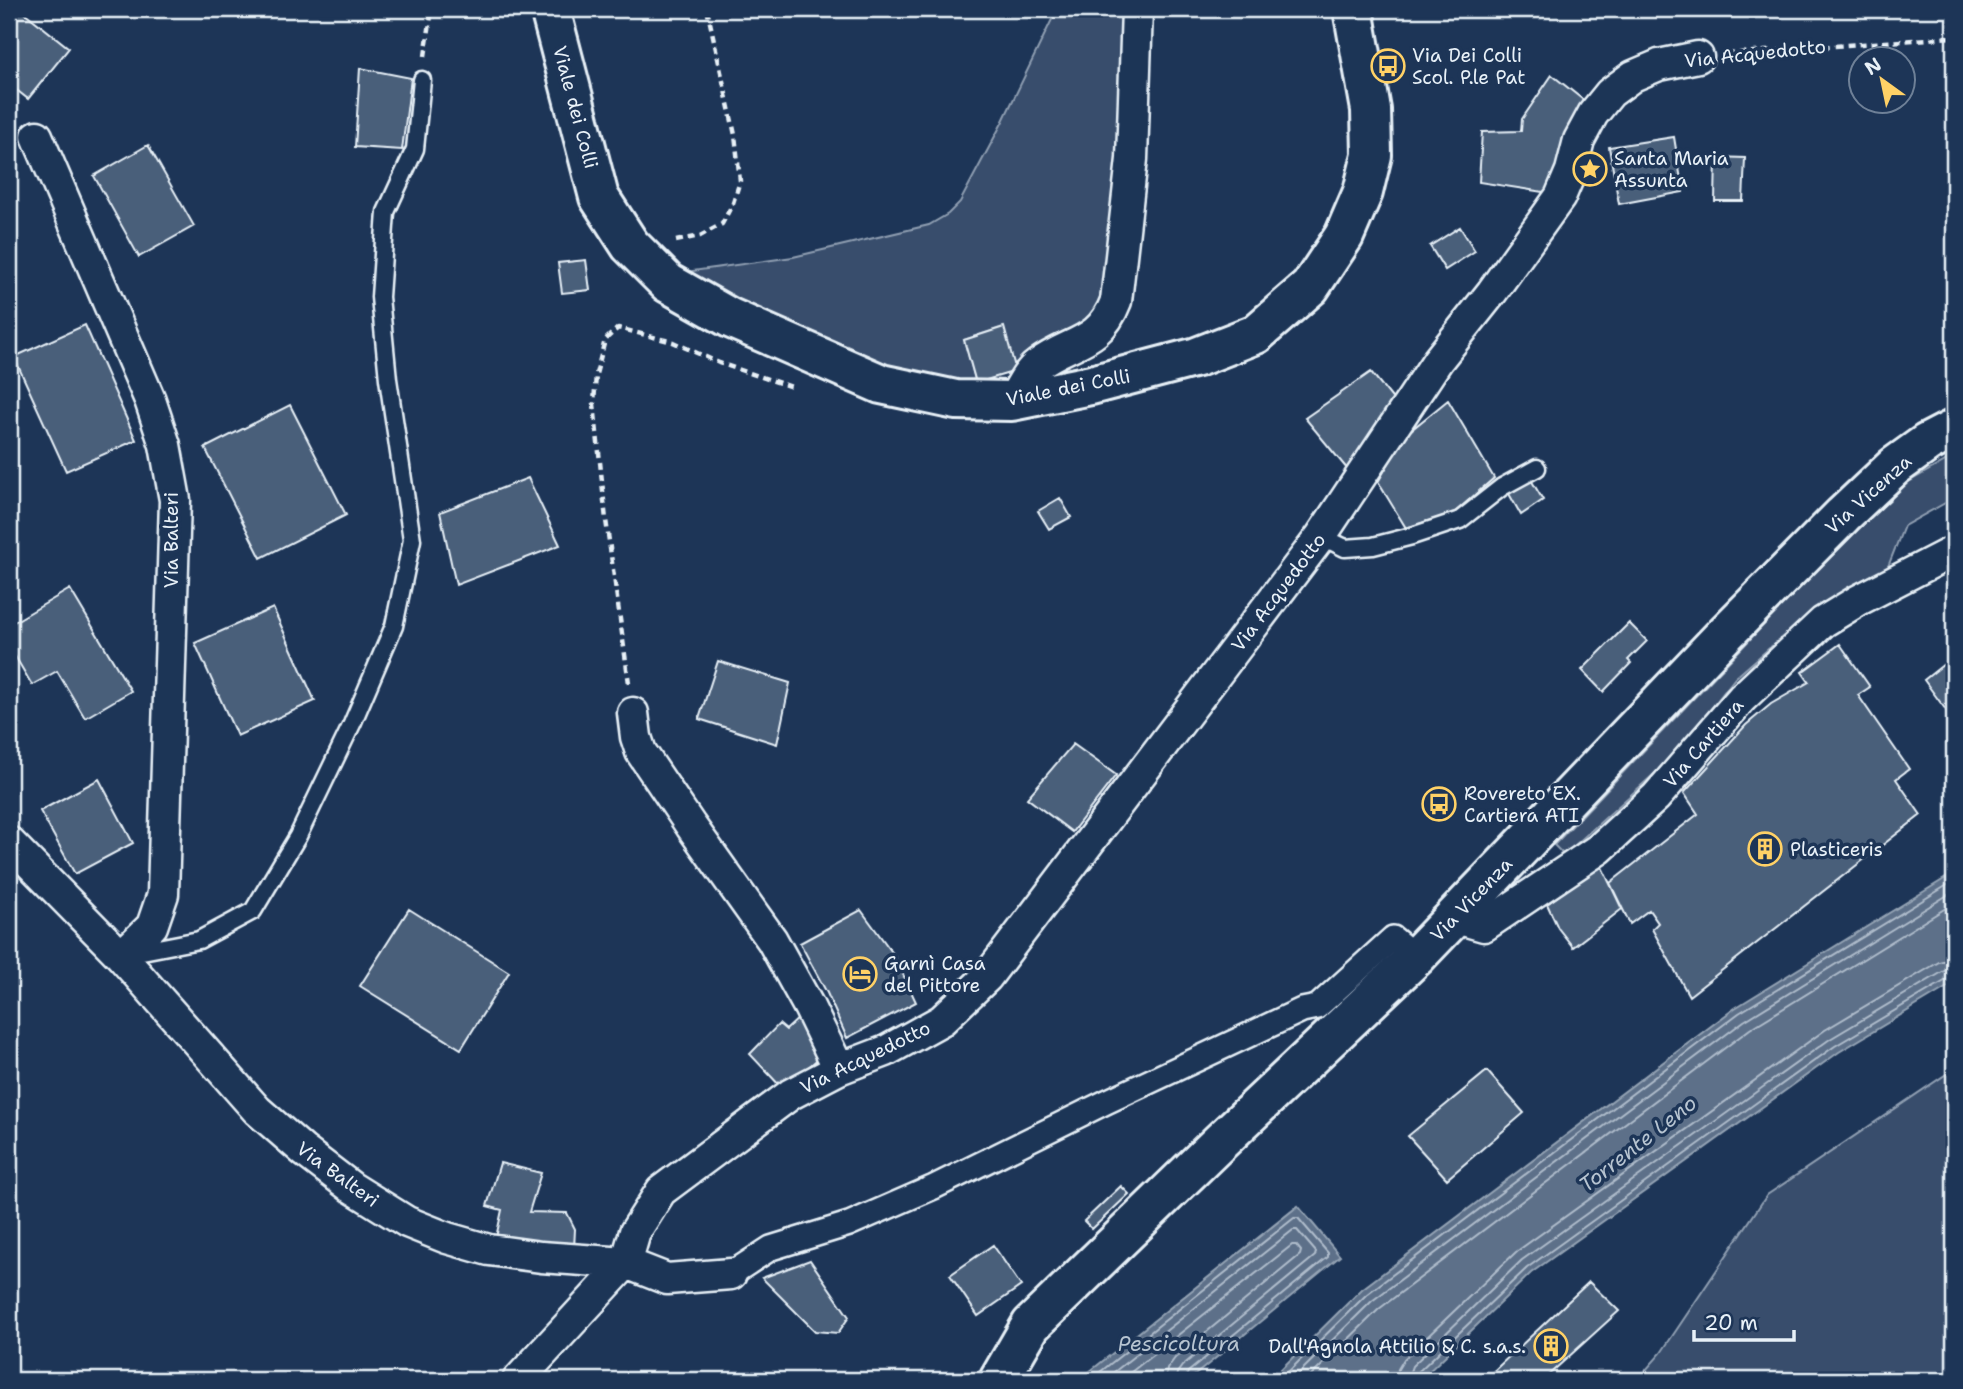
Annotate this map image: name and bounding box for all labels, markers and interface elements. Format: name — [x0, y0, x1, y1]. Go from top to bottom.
street label: Via Acquedotto — [1683, 34, 1827, 73]
street label: Viale dei Colli — [547, 43, 604, 171]
place label: Via Dei Colli Scol. P.le Pat — [1412, 43, 1525, 90]
north arrow — [1848, 46, 1918, 116]
bus stop icon: Via Dei Colli Scol. P.le Pat — [1369, 47, 1407, 85]
text: N — [1860, 52, 1886, 81]
place label: Santa Maria Assunta — [1614, 146, 1729, 193]
place icon: Santa Maria Assunta — [1571, 150, 1609, 188]
street label: Viale dei Colli — [1004, 363, 1132, 412]
street label: Via Vicenza — [1820, 449, 1917, 540]
street label: Via Balteri — [159, 492, 184, 588]
street label: Via Acquedotto — [1226, 528, 1331, 657]
street label: Via Cartiera — [1658, 693, 1749, 793]
place label: Rovereto EX. Cartiera ATI — [1464, 781, 1581, 828]
bus stop icon: Rovereto EX. Cartiera ATI — [1420, 785, 1458, 823]
building icon: Plasticeris — [1746, 830, 1784, 868]
place label: Plasticeris — [1790, 837, 1883, 862]
street label: Via Vicenza — [1425, 852, 1518, 947]
place label: Garnì Casa del Pittore — [884, 951, 986, 998]
hotel icon: Garnì Casa del Pittore — [841, 955, 879, 993]
street label: Via Acquedotto — [796, 1015, 935, 1100]
water label: Torrente Leno — [1573, 1089, 1703, 1199]
street label: Via Balteri — [291, 1136, 384, 1213]
scale bar — [1694, 1298, 1793, 1342]
text: 20 m — [1704, 1309, 1758, 1337]
building icon: Dall'Agnola Attilio & C. s.a.s. — [1532, 1327, 1570, 1365]
water label: Pescicoltura — [1118, 1330, 1240, 1358]
place label: Dall'Agnola Attilio & C. s.a.s. — [1269, 1334, 1526, 1359]

